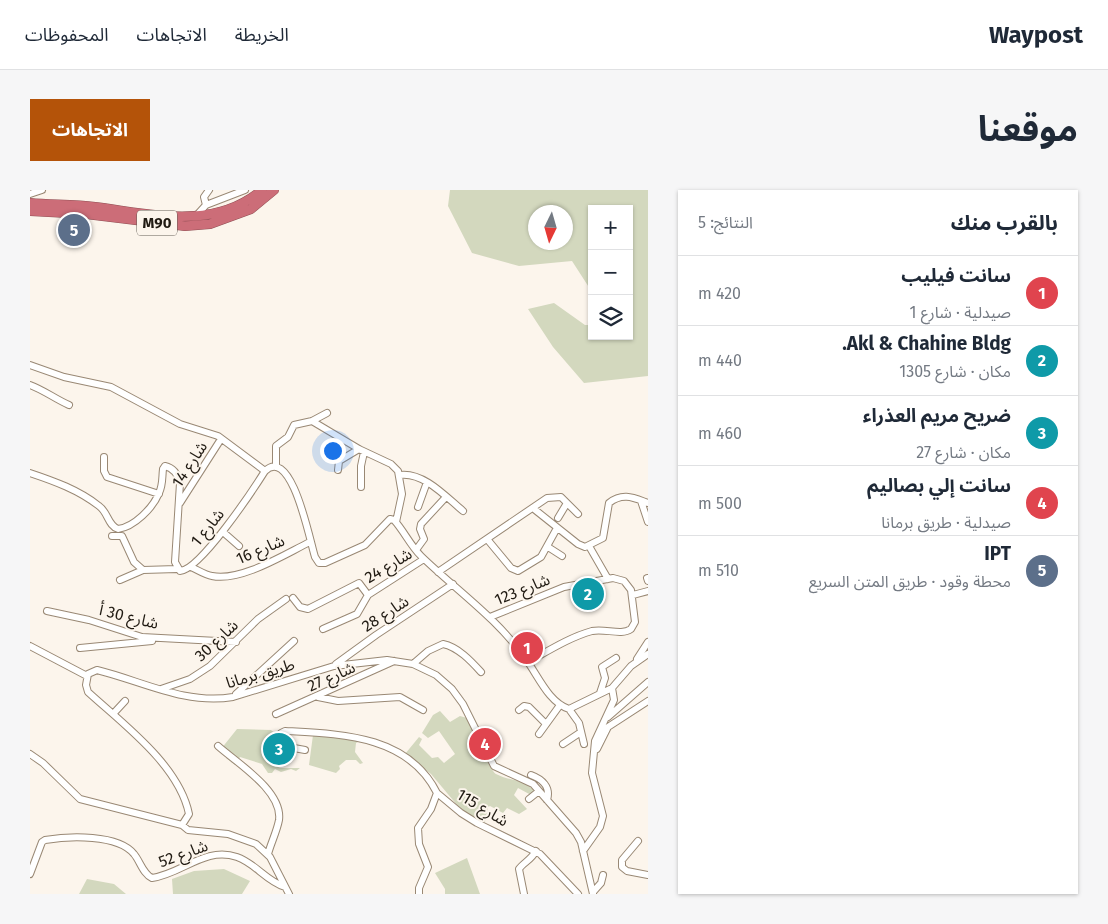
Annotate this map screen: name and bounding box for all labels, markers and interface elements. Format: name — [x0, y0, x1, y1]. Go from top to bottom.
text: Waypost — [989, 21, 1083, 49]
text: المحفوظات — [25, 24, 109, 46]
text: الاتجاهات — [137, 24, 207, 46]
text: الخريطة — [235, 24, 289, 46]
button: الاتجاهات — [30, 99, 150, 161]
text: موقعنا — [978, 108, 1078, 150]
north arrow — [528, 205, 573, 250]
map controls — [588, 205, 633, 340]
button: + — [588, 205, 633, 250]
road number: M90 — [137, 210, 177, 236]
text: بالقرب منك — [951, 210, 1058, 236]
pin: 5 — [58, 211, 90, 249]
text: النتائج: 5 — [698, 213, 753, 232]
button: − — [588, 250, 633, 295]
text: سانت فيليب — [901, 264, 1011, 287]
text: 420 m — [698, 284, 741, 303]
text: 1 — [1038, 284, 1046, 303]
button: layers — [588, 295, 633, 340]
text: صيدلية · شارع 1 — [909, 303, 1011, 322]
text: Akl & Chahine Bldg. — [842, 332, 1011, 355]
text: 440 m — [698, 351, 742, 370]
text: 2 — [1038, 351, 1046, 370]
text: مكان · شارع 1305 — [899, 362, 1011, 381]
text: ضريح مريم العذراء — [863, 404, 1011, 427]
text: 460 m — [698, 424, 742, 443]
text: 3 — [1038, 424, 1046, 443]
street label: شارع 14 — [168, 438, 214, 492]
your location — [320, 438, 346, 464]
text: مكان · شارع 27 — [916, 443, 1011, 462]
text: سانت إلي بصاليم — [867, 474, 1011, 497]
text: 500 m — [698, 494, 742, 513]
text: 4 — [1037, 494, 1047, 513]
street label: شارع 1 — [187, 505, 230, 552]
text: صيدلية · طريق برمانا — [881, 513, 1011, 532]
street label: شارع 16 — [233, 531, 289, 571]
text: IPT — [984, 542, 1011, 565]
street label: شارع 24 — [361, 544, 417, 589]
text: 510 m — [698, 561, 739, 580]
text: 5 — [1038, 561, 1046, 580]
street label: شارع 123 — [492, 570, 554, 612]
text: محطة وقود · طريق المتن السريع — [809, 572, 1011, 591]
pin: 2 — [572, 575, 604, 613]
street label: شارع 28 — [358, 591, 414, 638]
street label: شارع 30 أ — [96, 600, 160, 636]
street label: شارع 30 — [191, 616, 244, 667]
pin: 1 — [511, 629, 543, 667]
street label: طريق برمانا — [224, 655, 297, 693]
street label: شارع 27 — [304, 658, 359, 698]
pin: 4 — [469, 725, 501, 763]
pin: 3 — [263, 730, 295, 768]
street label: شارع 115 — [452, 785, 512, 833]
street label: شارع 52 — [156, 836, 211, 874]

